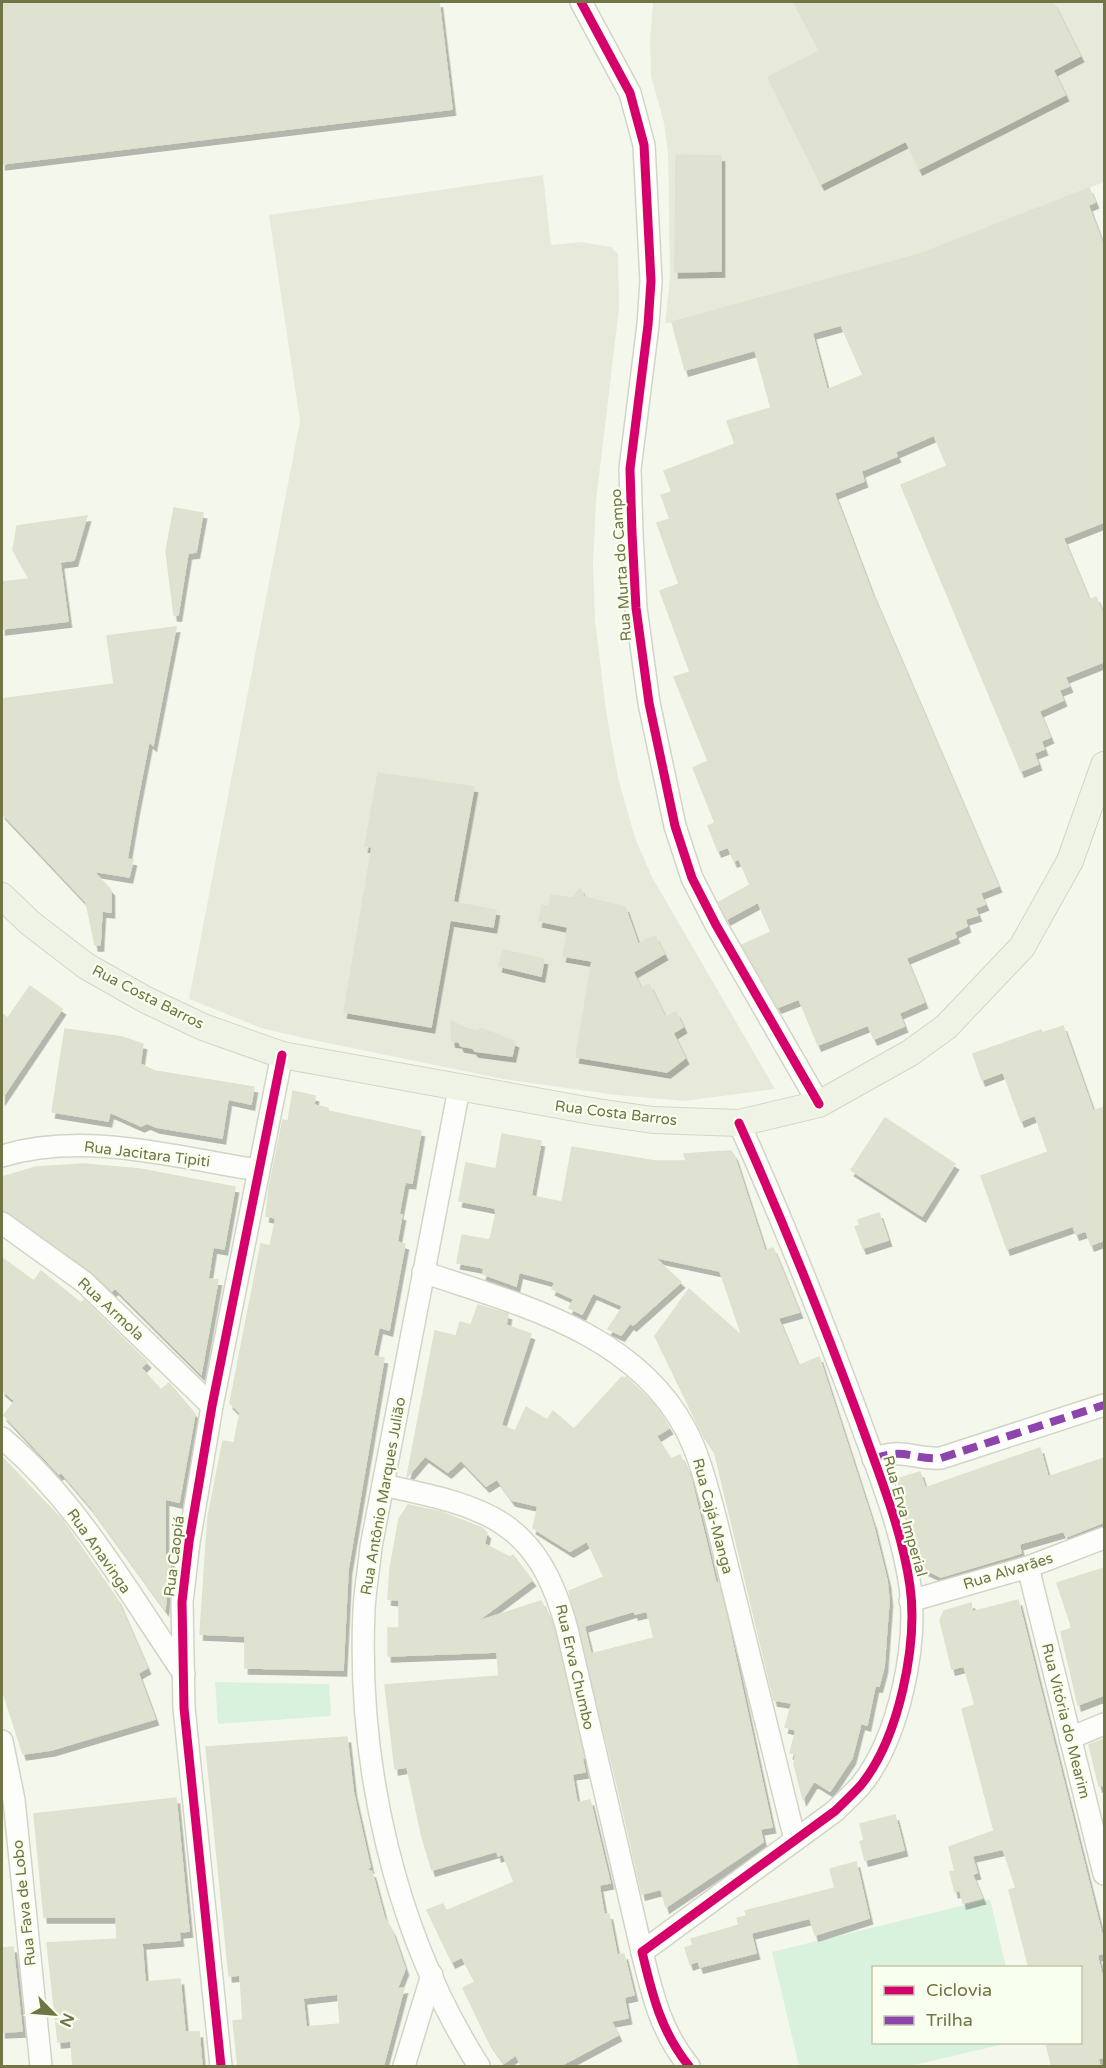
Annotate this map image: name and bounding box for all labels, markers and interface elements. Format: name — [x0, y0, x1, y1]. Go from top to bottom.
street label: Rua Murta do Campo — [607, 488, 635, 642]
street label: Rua Costa Barros — [89, 961, 207, 1033]
street label: Rua Costa Barros — [554, 1097, 678, 1129]
street label: Rua Jacitara Tipiti — [83, 1137, 211, 1171]
street label: Rua Armola — [74, 1274, 148, 1344]
street label: Rua Antônio Marques Julião — [357, 1396, 409, 1596]
street label: Rua Erva Imperial — [879, 1453, 931, 1579]
street label: Rua Cajá-Manga — [689, 1456, 737, 1576]
street label: Rua Anavinga — [63, 1505, 135, 1597]
street label: Rua Caopiá — [160, 1514, 188, 1598]
street label: Rua Alvarães — [961, 1549, 1055, 1593]
street label: Rua Erva Chumbo — [552, 1602, 598, 1732]
street label: Rua Vitória do Mearim — [1038, 1641, 1094, 1801]
street label: Rua Fava de Lobo — [8, 1839, 40, 1967]
legend — [872, 1966, 1082, 2044]
text: Ciclovia — [926, 1979, 992, 2001]
north arrow — [24, 1984, 84, 2044]
text: Trilha — [926, 2009, 973, 2031]
text: N — [55, 2010, 78, 2030]

